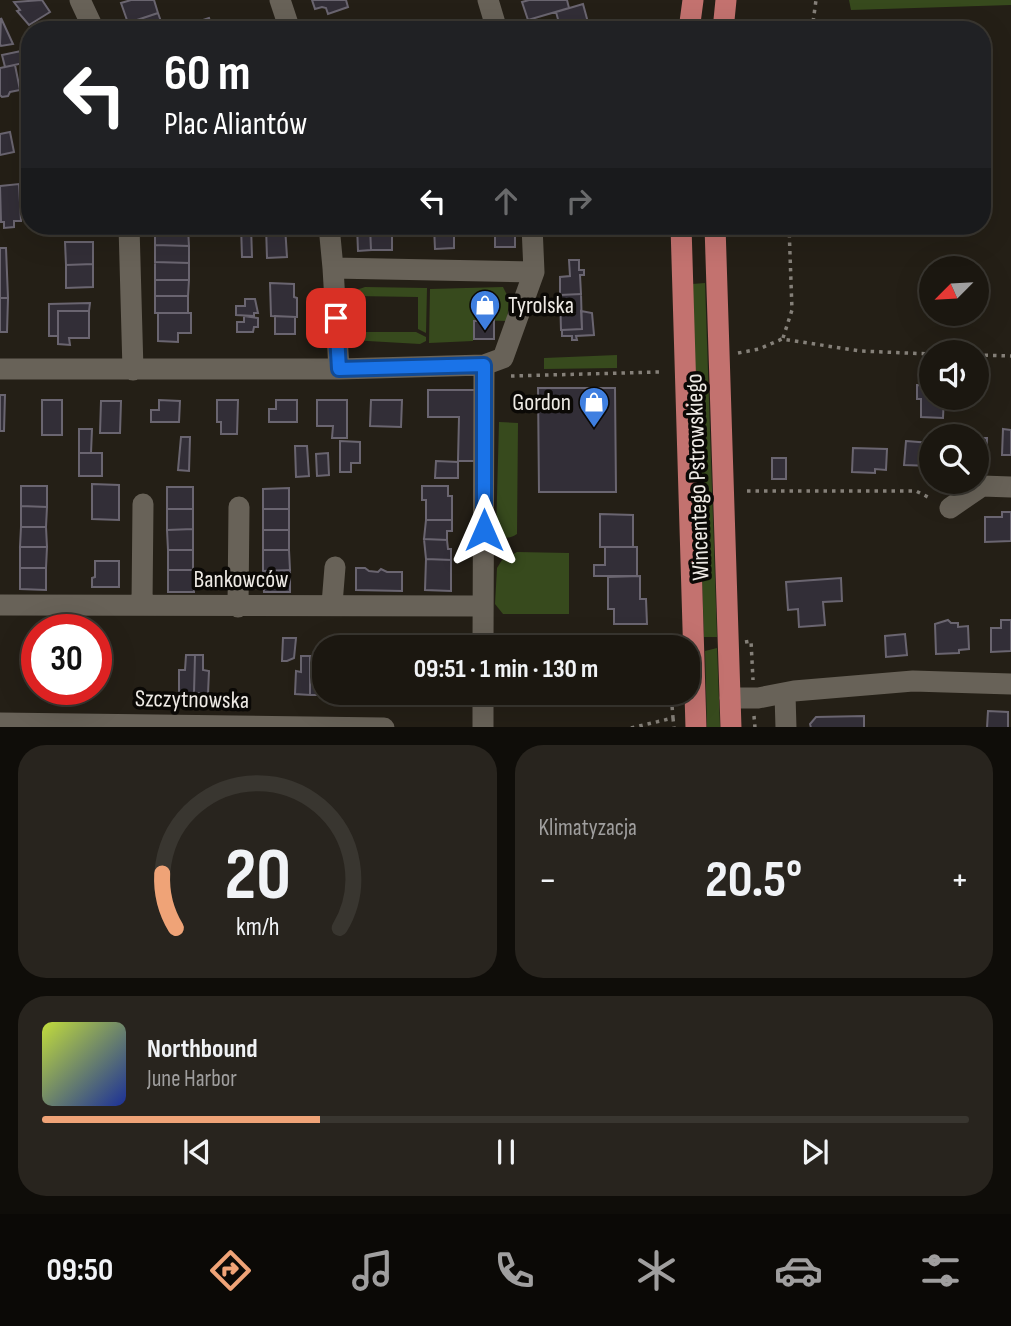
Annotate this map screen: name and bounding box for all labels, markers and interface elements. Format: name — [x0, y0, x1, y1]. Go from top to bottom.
text: 60 m — [164, 45, 251, 104]
icon: left — [49, 49, 140, 140]
text: Plac Aliantów — [164, 105, 307, 144]
icon: left — [414, 182, 452, 220]
icon: ahead — [487, 182, 525, 220]
icon: right — [560, 182, 598, 220]
north arrow — [919, 256, 989, 326]
map controls — [919, 256, 989, 494]
pin — [306, 288, 366, 348]
shop icon: Tyrolska — [468, 288, 502, 332]
place label: Tyrolska — [508, 291, 574, 320]
icon: arrive — [317, 299, 355, 337]
button: sound — [919, 340, 989, 410]
street label: Wincentego Pstrowskiego — [679, 373, 716, 581]
shop icon: Gordon — [577, 385, 611, 429]
place label: Gordon — [512, 388, 571, 417]
button: search — [919, 424, 989, 494]
position arrow — [447, 493, 521, 567]
street label: Bankowców — [193, 565, 289, 594]
speed limit sign: 30 — [21, 614, 112, 705]
text: 09:51 · 1 min · 130 m — [414, 654, 598, 685]
street label: Szczytnowska — [135, 684, 249, 715]
text: Klimatyzacja — [539, 814, 637, 842]
text: 20 — [224, 832, 291, 920]
text: 20.5° — [705, 849, 802, 912]
text: − — [539, 858, 557, 903]
text: + — [950, 858, 969, 903]
text: km/h — [236, 911, 279, 942]
text: Northbound — [147, 1034, 258, 1065]
text: June Harbor — [147, 1065, 237, 1093]
icon: previous — [178, 1133, 216, 1171]
icon: pause — [487, 1133, 525, 1171]
icon: next — [796, 1133, 834, 1171]
icon: directions — [206, 1246, 255, 1295]
icon: music — [348, 1246, 397, 1295]
icon: phone — [490, 1246, 539, 1295]
icon: climate — [632, 1246, 681, 1295]
icon: car — [774, 1246, 823, 1295]
icon: filters — [916, 1246, 965, 1295]
text: 09:50 — [46, 1251, 113, 1290]

